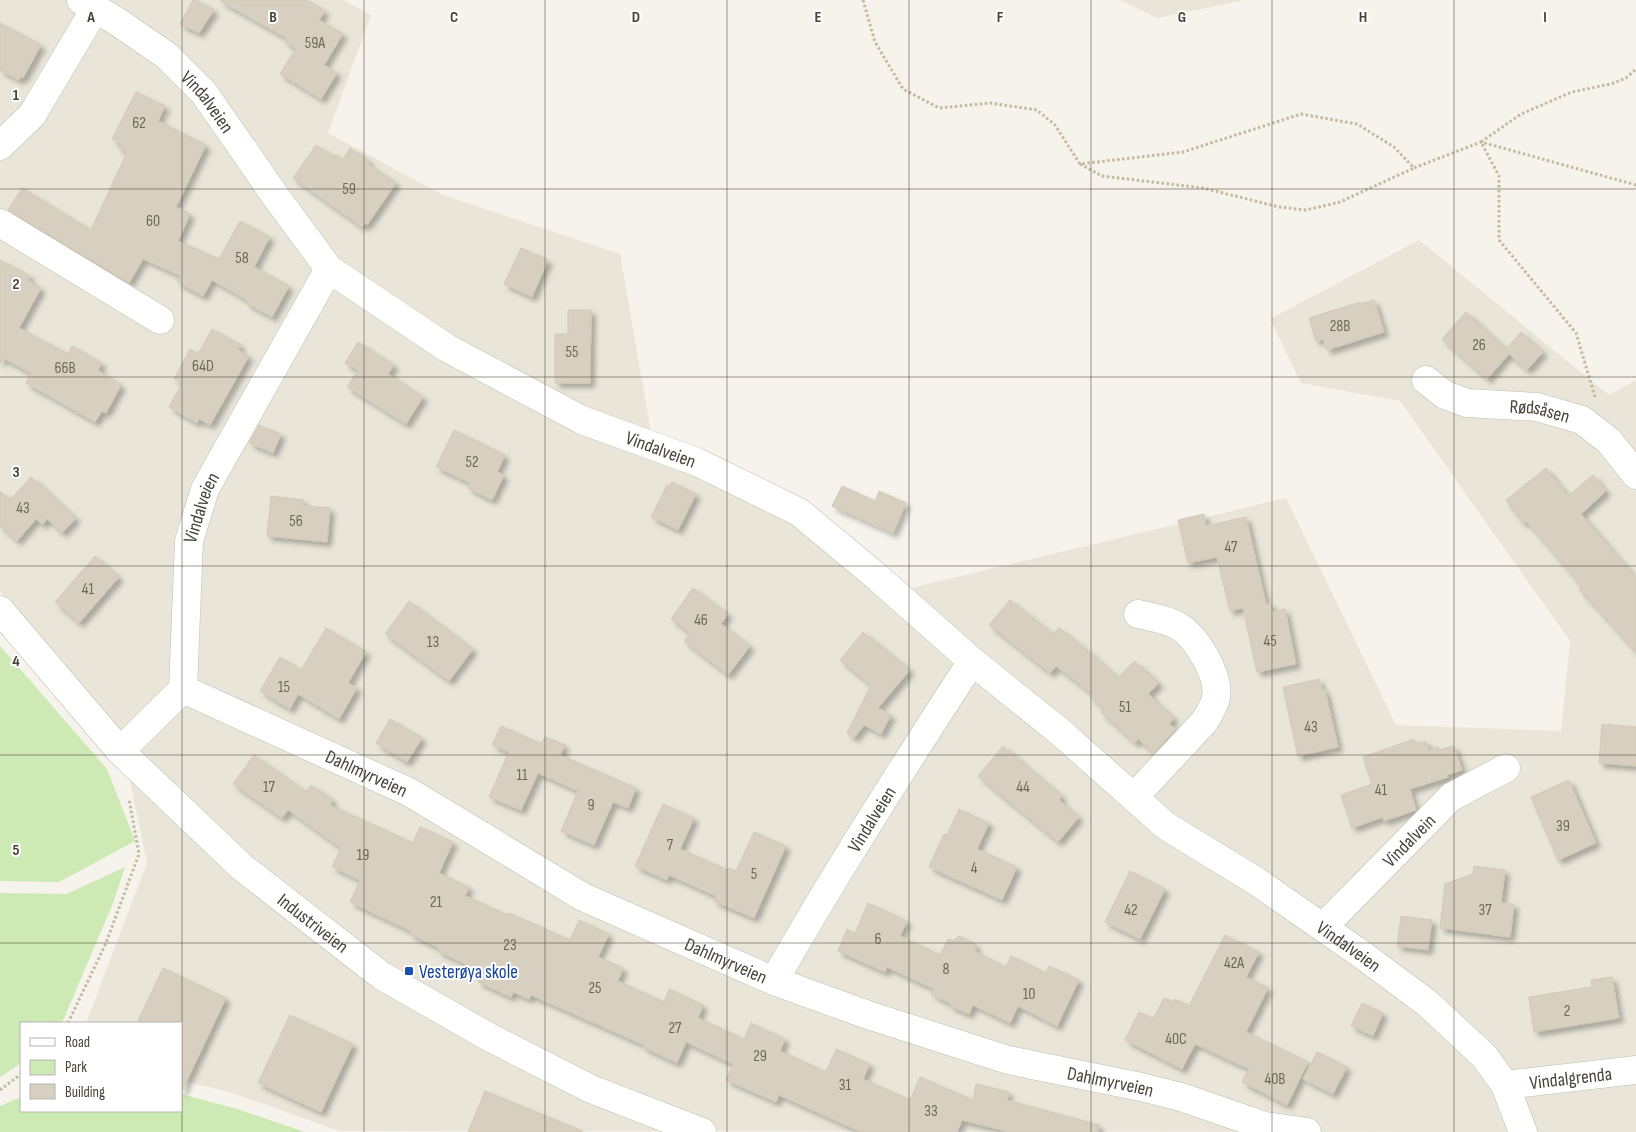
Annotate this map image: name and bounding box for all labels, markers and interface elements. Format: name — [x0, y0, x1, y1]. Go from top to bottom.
text: A — [86, 8, 95, 27]
text: B — [269, 8, 277, 27]
text: C — [450, 8, 458, 27]
text: D — [632, 8, 640, 27]
text: E — [815, 8, 822, 27]
text: F — [997, 8, 1004, 27]
text: G — [1178, 8, 1186, 27]
text: H — [1359, 8, 1367, 27]
text: I — [1543, 8, 1547, 27]
house number: 59A — [305, 34, 325, 53]
street label: Vindalveien — [175, 66, 238, 138]
text: 1 — [13, 86, 20, 105]
house number: 62 — [132, 114, 146, 133]
house number: 59 — [342, 180, 356, 199]
house number: 60 — [146, 212, 160, 231]
house number: 58 — [235, 249, 249, 268]
text: 2 — [12, 275, 20, 294]
house number: 28B — [1330, 317, 1350, 336]
house number: 26 — [1472, 336, 1486, 355]
house number: 55 — [566, 343, 578, 362]
house number: 64D — [192, 357, 214, 376]
house number: 66B — [54, 359, 76, 378]
street label: Rødsåsen — [1509, 395, 1572, 429]
street label: Vindalveien — [622, 427, 699, 474]
house number: 52 — [465, 453, 479, 472]
text: 3 — [12, 463, 20, 482]
street label: Vindalveien — [179, 469, 225, 546]
house number: 43 — [16, 499, 30, 518]
house number: 56 — [289, 512, 303, 531]
house number: 47 — [1225, 538, 1238, 557]
house number: 41 — [82, 580, 95, 599]
house number: 46 — [694, 611, 708, 630]
house number: 45 — [1263, 632, 1277, 651]
house number: 13 — [427, 633, 439, 652]
text: 4 — [12, 652, 20, 671]
house number: 15 — [278, 678, 290, 697]
house number: 51 — [1119, 698, 1131, 717]
house number: 43 — [1304, 718, 1318, 737]
street label: Dahlmyrveien — [322, 746, 411, 803]
house number: 11 — [516, 766, 528, 785]
house number: 17 — [263, 778, 276, 797]
house number: 44 — [1016, 778, 1030, 797]
house number: 41 — [1375, 781, 1388, 800]
street label: Vindalveien — [843, 783, 902, 857]
house number: 9 — [587, 796, 595, 815]
street label: Vindalvein — [1378, 810, 1441, 873]
house number: 39 — [1556, 817, 1570, 836]
house number: 7 — [667, 836, 674, 855]
text: 5 — [12, 841, 20, 860]
house number: 19 — [357, 846, 369, 865]
house number: 4 — [971, 859, 978, 878]
house number: 5 — [751, 865, 757, 884]
street label: Industriveien — [272, 889, 353, 959]
house number: 21 — [430, 893, 443, 912]
house number: 42 — [1124, 901, 1138, 920]
house number: 37 — [1478, 901, 1492, 920]
street label: Vindalveien — [1312, 917, 1385, 978]
house number: 6 — [874, 930, 882, 949]
street label: Dahlmyrveien — [681, 933, 770, 989]
house number: 23 — [503, 936, 517, 955]
house number: 42A — [1224, 954, 1244, 973]
house number: 8 — [942, 960, 950, 979]
place label: Vesterøya skole — [419, 961, 518, 984]
marker: Vesterøya skole — [403, 965, 415, 977]
house number: 25 — [588, 979, 602, 998]
house number: 10 — [1023, 985, 1035, 1004]
house number: 2 — [1564, 1002, 1570, 1021]
house number: 27 — [668, 1019, 682, 1038]
legend — [20, 1022, 182, 1112]
house number: 40C — [1165, 1030, 1187, 1049]
text: Road — [65, 1033, 90, 1052]
house number: 29 — [753, 1047, 767, 1066]
text: Park — [65, 1058, 87, 1077]
street label: Dahlmyrveien — [1065, 1062, 1156, 1103]
street label: Vindalgrenda — [1528, 1063, 1613, 1095]
house number: 40B — [1265, 1070, 1285, 1089]
house number: 31 — [839, 1076, 852, 1095]
text: Building — [65, 1083, 105, 1102]
house number: 33 — [924, 1102, 938, 1121]

